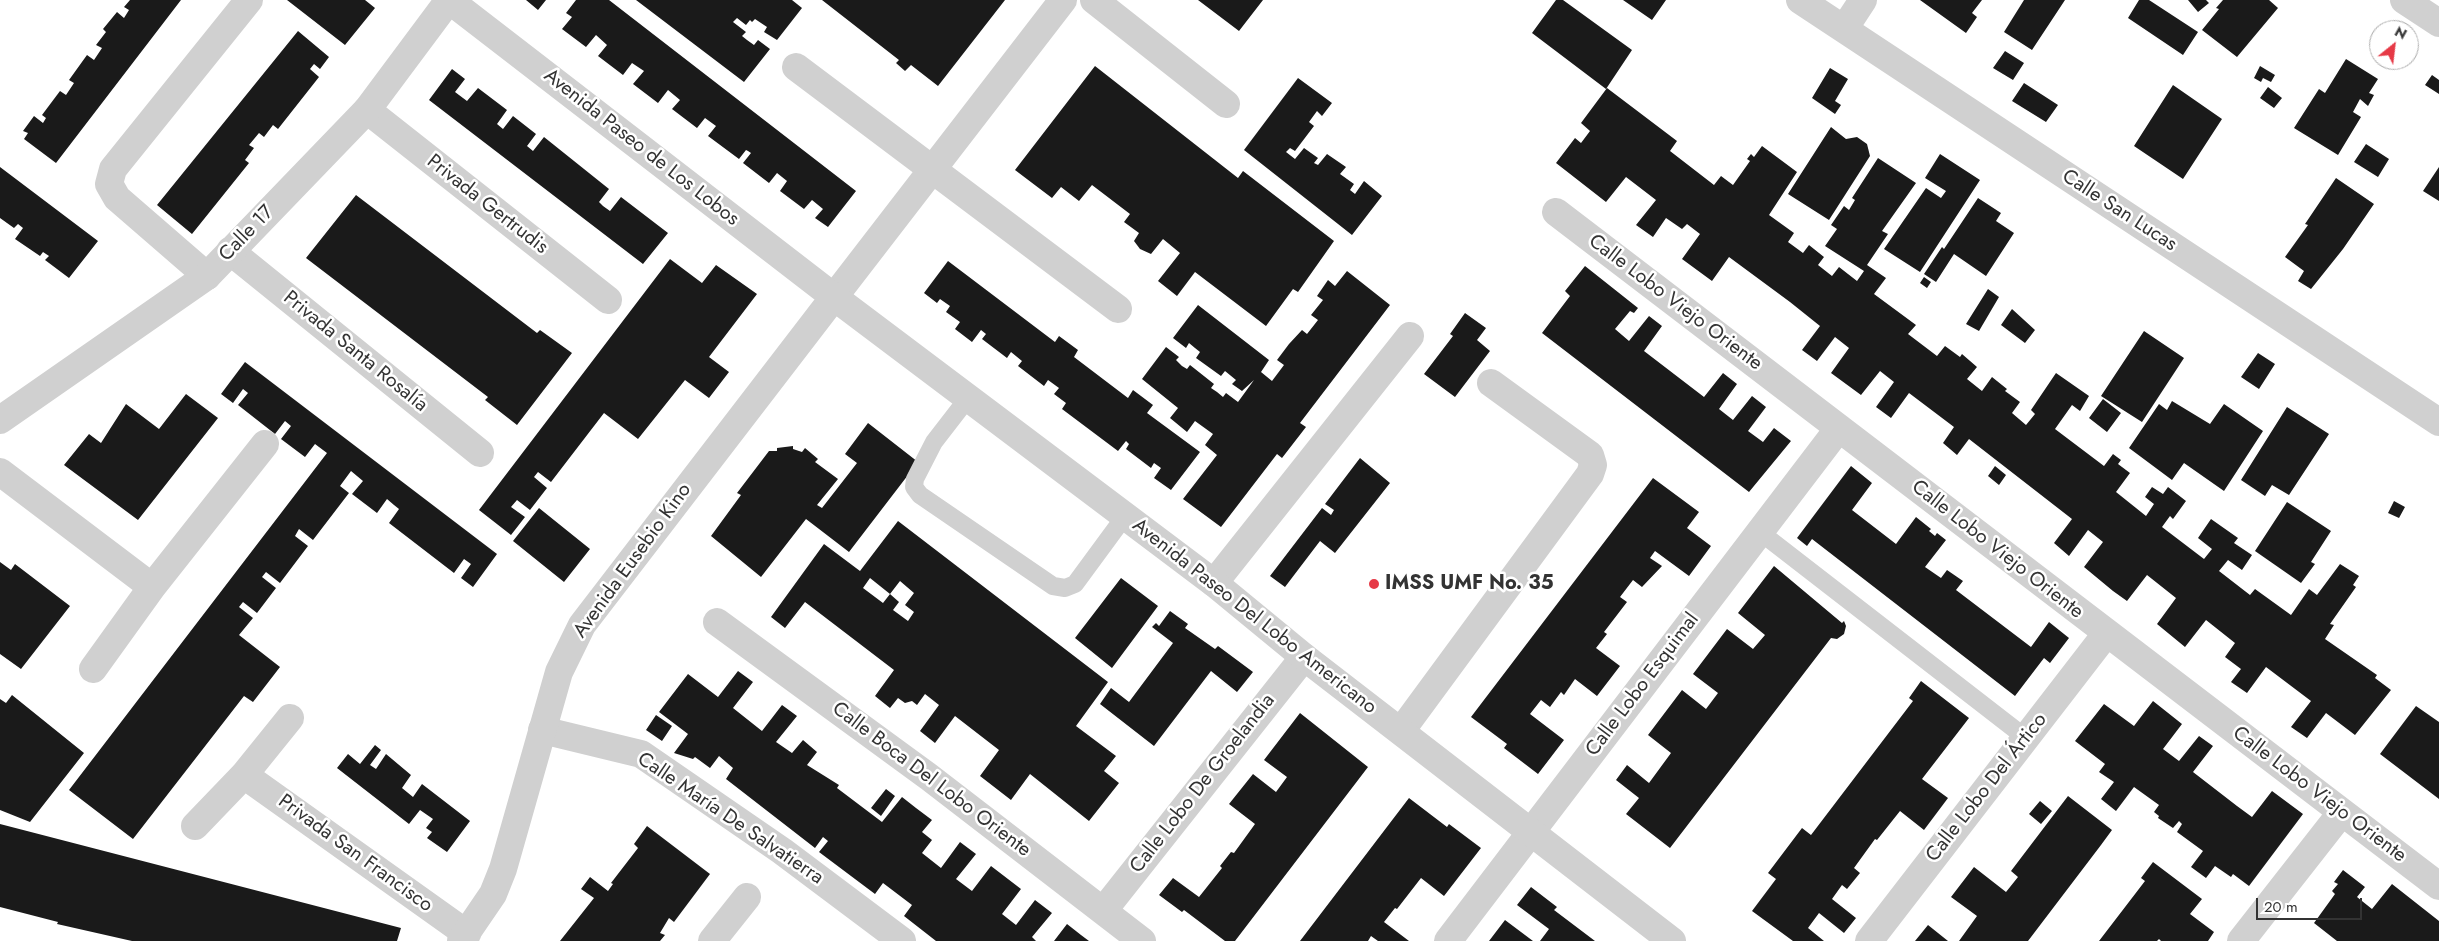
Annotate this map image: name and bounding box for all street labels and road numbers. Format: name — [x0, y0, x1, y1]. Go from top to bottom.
street label: Avenida Paseo de Los Lobos — [539, 64, 743, 232]
street label: Privada Gertrudis — [421, 150, 553, 260]
street label: Calle San Lucas — [2057, 165, 2181, 257]
street label: Calle 17 — [215, 201, 279, 267]
street label: Calle Lobo Viejo Oriente — [1583, 230, 1767, 376]
street label: Privada Santa Rosalía — [278, 286, 432, 418]
street label: Calle Lobo Viejo Oriente — [1906, 475, 2088, 625]
street label: Avenida Eusebio Kino — [569, 479, 697, 643]
street label: Avenida Paseo Del Lobo Americano — [1127, 514, 1381, 720]
street label: Calle Lobo Esquimal — [1581, 609, 1705, 761]
street label: Calle Lobo De Groelandia — [1125, 689, 1281, 879]
street label: Calle Boca Del Lobo Oriente — [827, 697, 1035, 863]
street label: Calle Lobo Del Ártico — [1921, 709, 2053, 867]
street label: Calle Lobo Viejo Oriente — [2227, 722, 2411, 868]
street label: Calle María De Salvatierra — [632, 748, 828, 890]
street label: Privada San Francisco — [273, 790, 437, 918]

